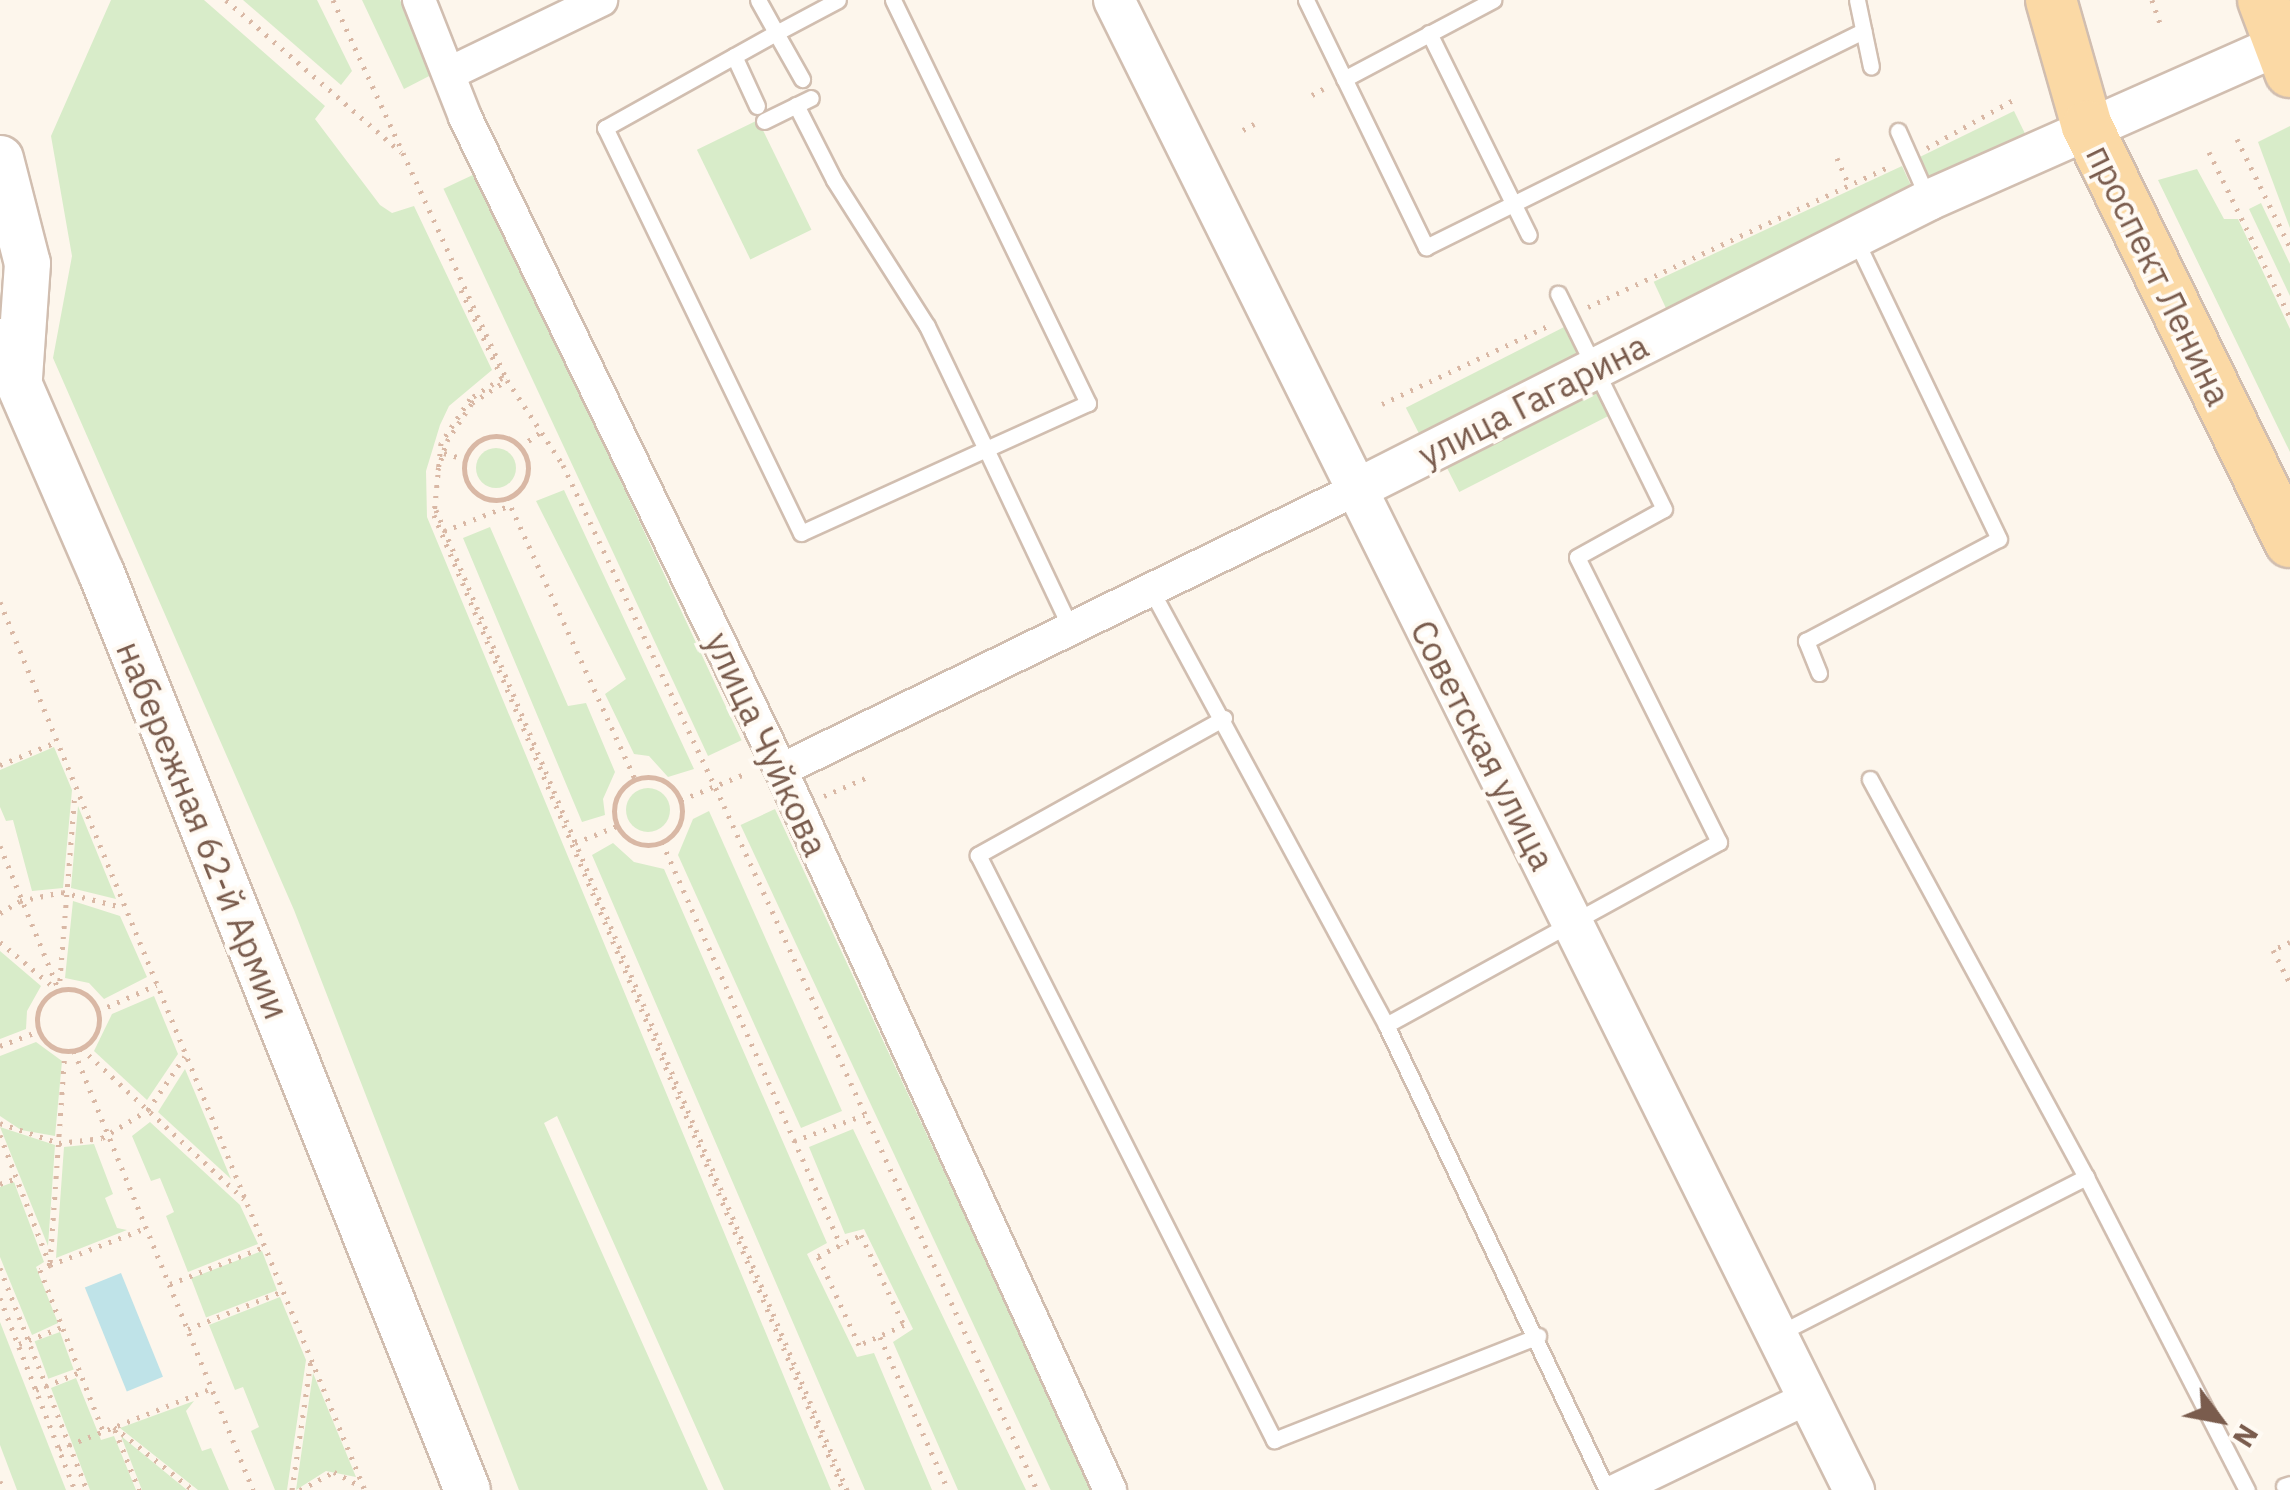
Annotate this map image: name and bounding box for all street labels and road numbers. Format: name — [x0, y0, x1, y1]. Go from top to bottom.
street label: проспект Ленина — [2078, 138, 2240, 412]
street label: улица Гагарина — [1411, 324, 1655, 476]
street label: Советская улица — [1402, 613, 1564, 877]
street label: улица Чуйкова — [697, 625, 837, 863]
street label: набережная 62-й Армии — [108, 635, 298, 1025]

